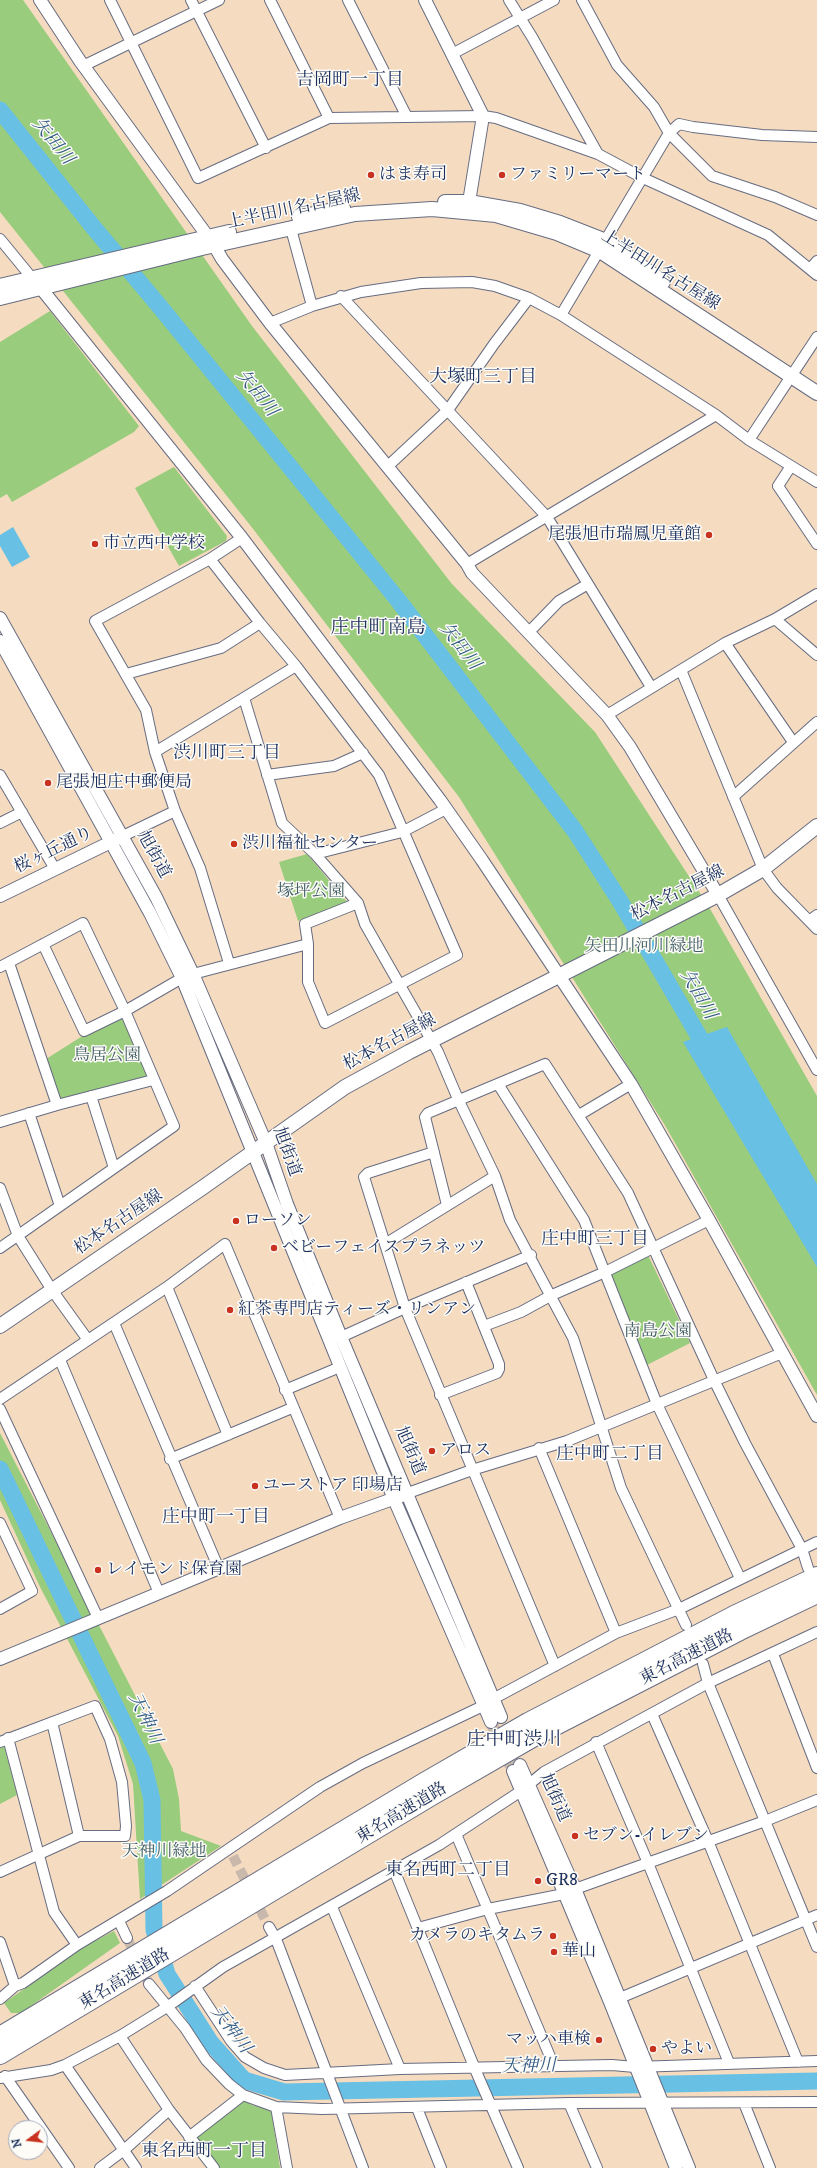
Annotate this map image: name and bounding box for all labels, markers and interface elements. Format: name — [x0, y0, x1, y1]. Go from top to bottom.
district label: 吉岡町一丁目 — [296, 70, 404, 92]
water label: 矢田川 — [27, 114, 77, 170]
place label: はま寿司 — [379, 165, 447, 185]
place label: ファミリーマート — [510, 165, 646, 185]
marker: はま寿司 — [366, 170, 376, 180]
marker: ファミリーマート — [497, 170, 507, 180]
street label: 上半田川名古屋線 — [225, 186, 363, 234]
street label: 上半田川名古屋線 — [597, 226, 723, 316]
water label: 矢田川 — [231, 366, 281, 422]
district label: 大塚町三丁目 — [429, 367, 537, 389]
place label: 尾張旭市瑞鳳児童館 — [548, 525, 701, 545]
marker: 尾張旭市瑞鳳児童館 — [704, 530, 714, 540]
place label: 市立西中学校 — [103, 534, 205, 554]
marker: 市立西中学校 — [90, 539, 100, 549]
district label: 庄中町南島 — [331, 618, 425, 640]
water label: 矢田川 — [434, 619, 484, 675]
district label: 渋川町三丁目 — [173, 743, 281, 765]
place label: 尾張旭庄中郵便局 — [56, 773, 192, 793]
marker: 尾張旭庄中郵便局 — [43, 778, 53, 788]
street label: 桜ヶ丘通り — [11, 823, 97, 879]
street label: 旭街道 — [132, 828, 174, 882]
place label: 渋川福祉センター — [242, 834, 378, 854]
marker: 渋川福祉センター — [229, 839, 239, 849]
street label: 松本名古屋線 — [628, 862, 728, 926]
park label: 塚坪公園 — [277, 882, 345, 902]
park label: 矢田川河川緑地 — [585, 937, 703, 957]
water label: 矢田川 — [674, 966, 720, 1024]
street label: 松本名古屋線 — [340, 1010, 440, 1076]
park label: 鳥居公園 — [73, 1046, 141, 1066]
street label: 旭街道 — [268, 1125, 304, 1179]
street label: 松本名古屋線 — [71, 1186, 167, 1260]
place label: ローソン — [244, 1211, 312, 1231]
marker: ローソン — [231, 1216, 241, 1226]
district label: 庄中町三丁目 — [541, 1229, 649, 1251]
place label: ベビーフェイスプラネッツ — [282, 1238, 485, 1258]
marker: ベビーフェイスプラネッツ — [269, 1243, 279, 1253]
place label: 紅茶専門店ティーズ・リンアン — [238, 1300, 476, 1320]
marker: 紅茶専門店ティーズ・リンアン — [225, 1305, 235, 1315]
park label: 南島公園 — [624, 1322, 692, 1342]
street label: 旭街道 — [390, 1424, 428, 1478]
place label: アロス — [440, 1441, 491, 1461]
district label: 庄中町二丁目 — [556, 1444, 664, 1466]
marker: アロス — [427, 1446, 437, 1456]
place label: ユーストア 印場店 — [263, 1476, 403, 1496]
marker: ユーストア 印場店 — [250, 1481, 260, 1491]
district label: 庄中町一丁目 — [162, 1507, 270, 1529]
place label: レイモンド保育園 — [106, 1560, 242, 1580]
marker: レイモンド保育園 — [93, 1565, 103, 1575]
street label: 東名高速道路 — [637, 1626, 737, 1690]
water label: 天神川 — [122, 1690, 166, 1748]
district label: 庄中町渋川 — [467, 1730, 561, 1752]
street label: 旭街道 — [534, 1771, 574, 1825]
street label: 東名高速道路 — [353, 1779, 451, 1849]
place label: セブン-イレブン — [583, 1826, 709, 1846]
marker: セブン-イレブン — [570, 1831, 580, 1841]
park label: 天神川緑地 — [122, 1842, 206, 1862]
district label: 東名西町二丁目 — [385, 1860, 511, 1882]
place label: GR8 — [546, 1871, 578, 1891]
marker: GR8 — [533, 1876, 543, 1886]
place label: カメラのキタムラ — [409, 1926, 545, 1946]
marker: カメラのキタムラ — [548, 1931, 558, 1941]
place label: 華山 — [562, 1942, 596, 1962]
street label: 東名高速道路 — [76, 1945, 174, 2015]
marker: 華山 — [549, 1947, 559, 1957]
water label: 天神川 — [205, 2002, 255, 2058]
place label: マッハ車検 — [506, 2030, 591, 2050]
marker: マッハ車検 — [594, 2035, 604, 2045]
place label: やよい — [661, 2039, 712, 2059]
marker: やよい — [648, 2044, 658, 2054]
water label: 天神川 — [502, 2056, 556, 2078]
north arrow — [8, 2120, 48, 2160]
text: N — [9, 2137, 25, 2149]
district label: 東名西町一丁目 — [141, 2141, 267, 2163]

